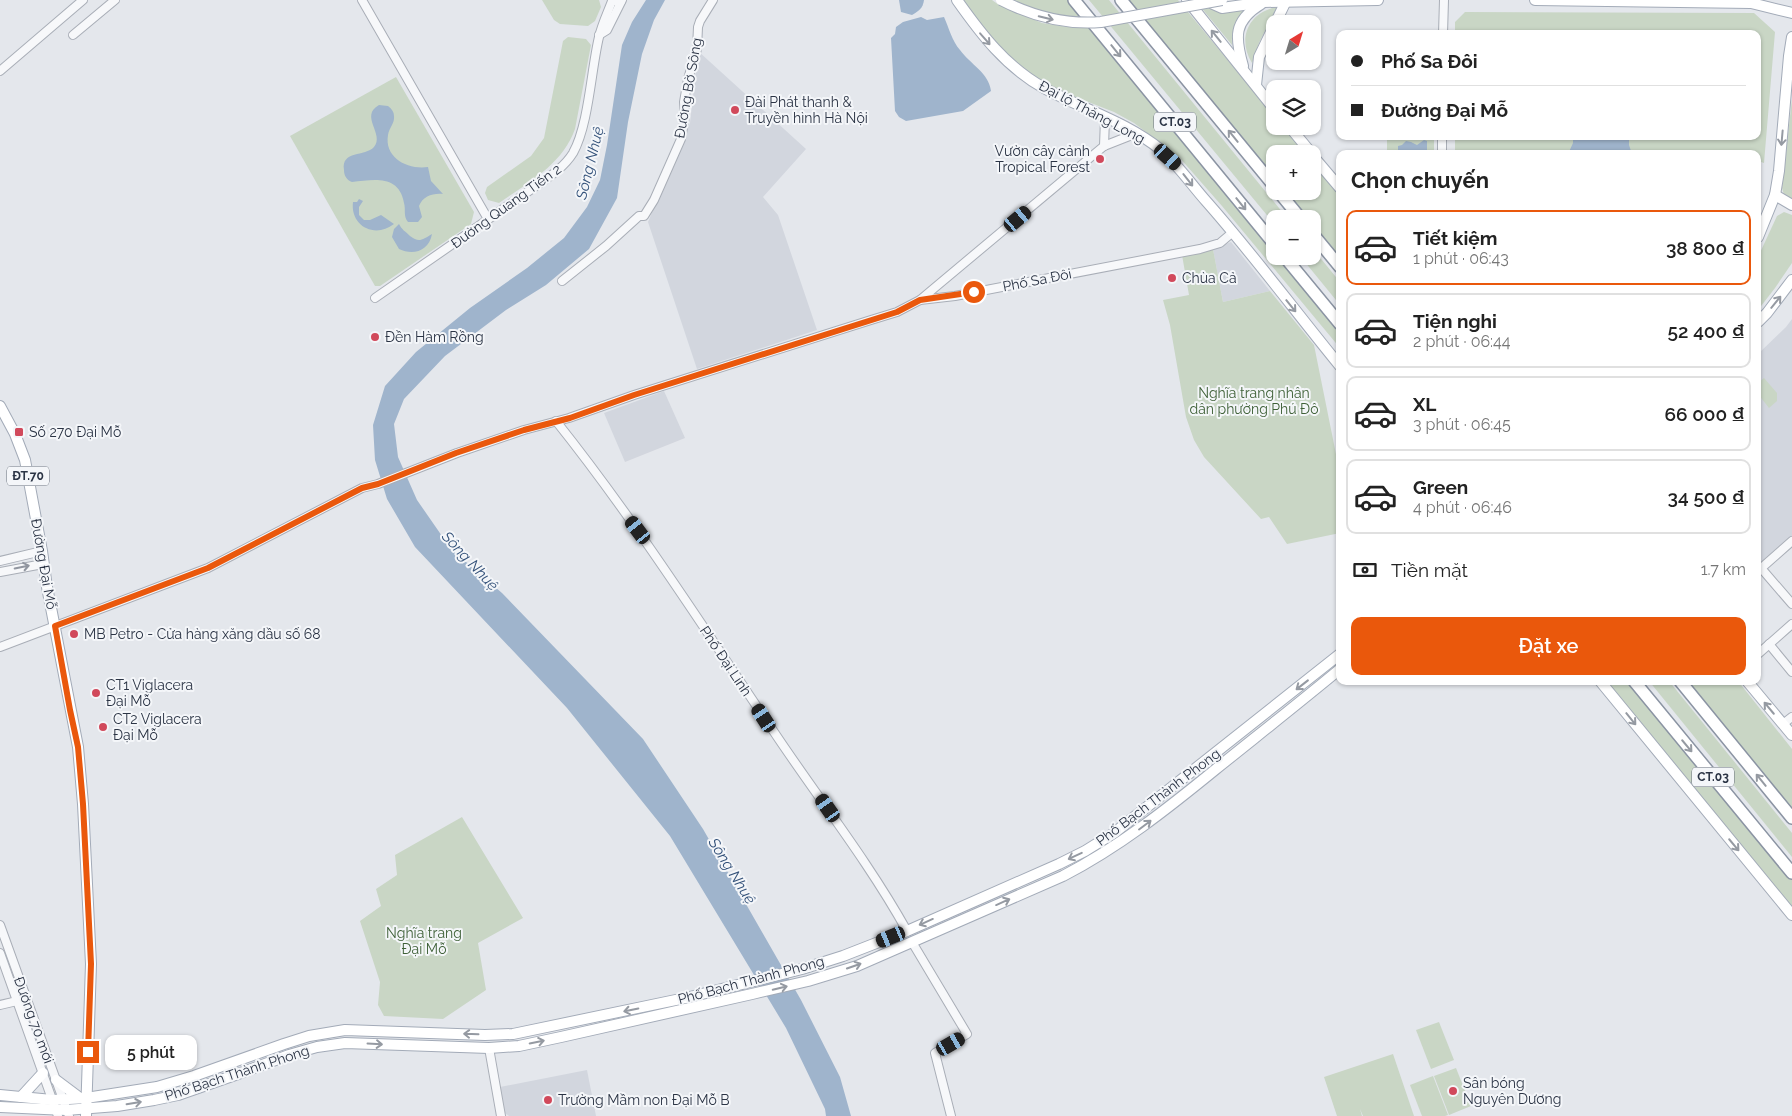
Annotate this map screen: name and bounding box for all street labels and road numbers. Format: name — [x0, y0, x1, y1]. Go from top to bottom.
street label: Đường Bờ Sông — [671, 36, 705, 140]
street label: Đại lộ Thăng Long — [1036, 77, 1148, 147]
road number: CT.03 — [1154, 112, 1196, 132]
street label: Đường Quang Tiến 2 — [448, 161, 564, 251]
street label: Phố Sa Đôi — [1001, 265, 1073, 295]
road number: ĐT.70 — [7, 466, 49, 486]
street label: Đường Đại Mỗ — [28, 517, 60, 611]
street label: Phố Đại Linh — [697, 623, 755, 699]
street label: Phố Bạch Thành Phong — [1093, 745, 1223, 849]
road number: CT.03 — [1692, 768, 1734, 786]
street label: Phố Bạch Thành Phong — [676, 953, 826, 1007]
street label: Đường 70 mới — [11, 975, 57, 1065]
street label: Phố Bạch Thành Phong — [163, 1042, 311, 1104]

